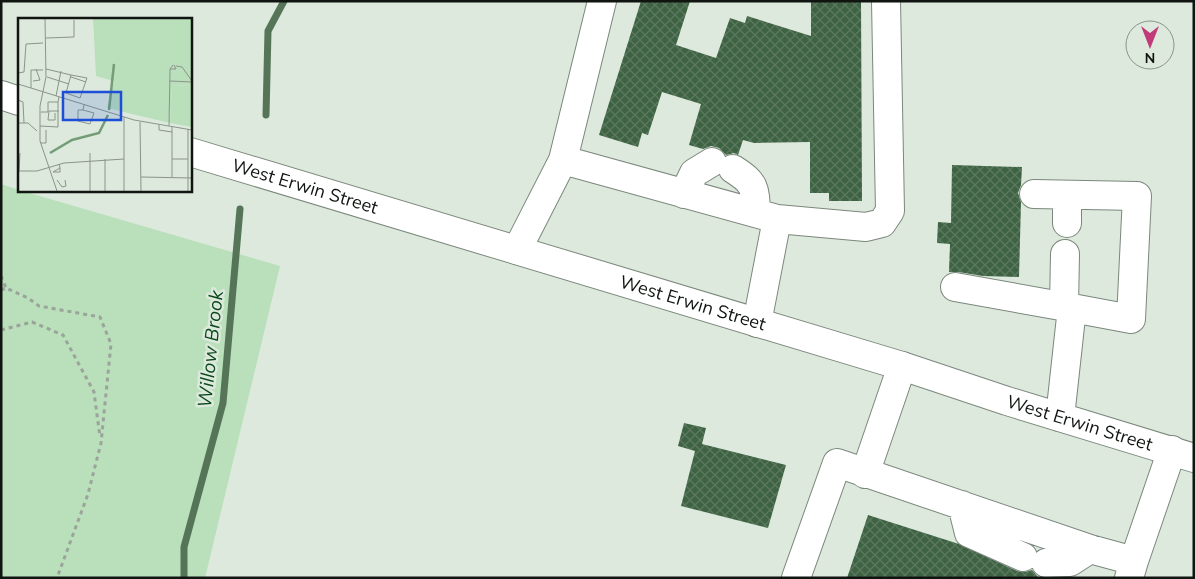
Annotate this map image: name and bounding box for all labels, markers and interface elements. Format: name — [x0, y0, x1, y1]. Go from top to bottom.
inset map — [18, 18, 191, 191]
north arrow — [1125, 20, 1175, 70]
text: N — [1145, 49, 1155, 67]
street label: West Erwin Street — [229, 153, 381, 219]
street label: West Erwin Street — [617, 270, 769, 335]
water label: Willow Brook — [192, 288, 228, 409]
street label: West Erwin Street — [1004, 390, 1155, 456]

